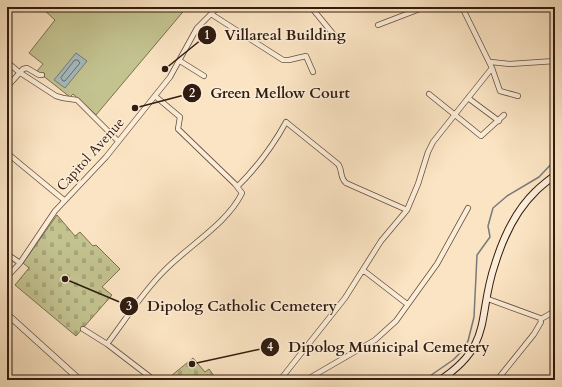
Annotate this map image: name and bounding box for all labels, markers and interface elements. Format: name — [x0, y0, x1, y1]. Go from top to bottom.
callout: Villareal Building — [197, 22, 354, 49]
text: Villareal Building — [224, 25, 346, 45]
text: 1 — [204, 27, 210, 43]
callout: Green Mellow Court — [182, 79, 358, 106]
text: Green Mellow Court — [210, 83, 351, 103]
text: 2 — [189, 85, 195, 101]
street label: Capitol Avenue — [52, 113, 128, 195]
callout: Dipolog Catholic Cemetery — [119, 293, 345, 320]
text: Dipolog Catholic Cemetery — [147, 296, 337, 316]
text: 3 — [126, 298, 132, 314]
callout: Dipolog Municipal Cemetery — [260, 333, 498, 360]
text: Dipolog Municipal Cemetery — [288, 337, 490, 357]
text: 4 — [267, 339, 273, 355]

